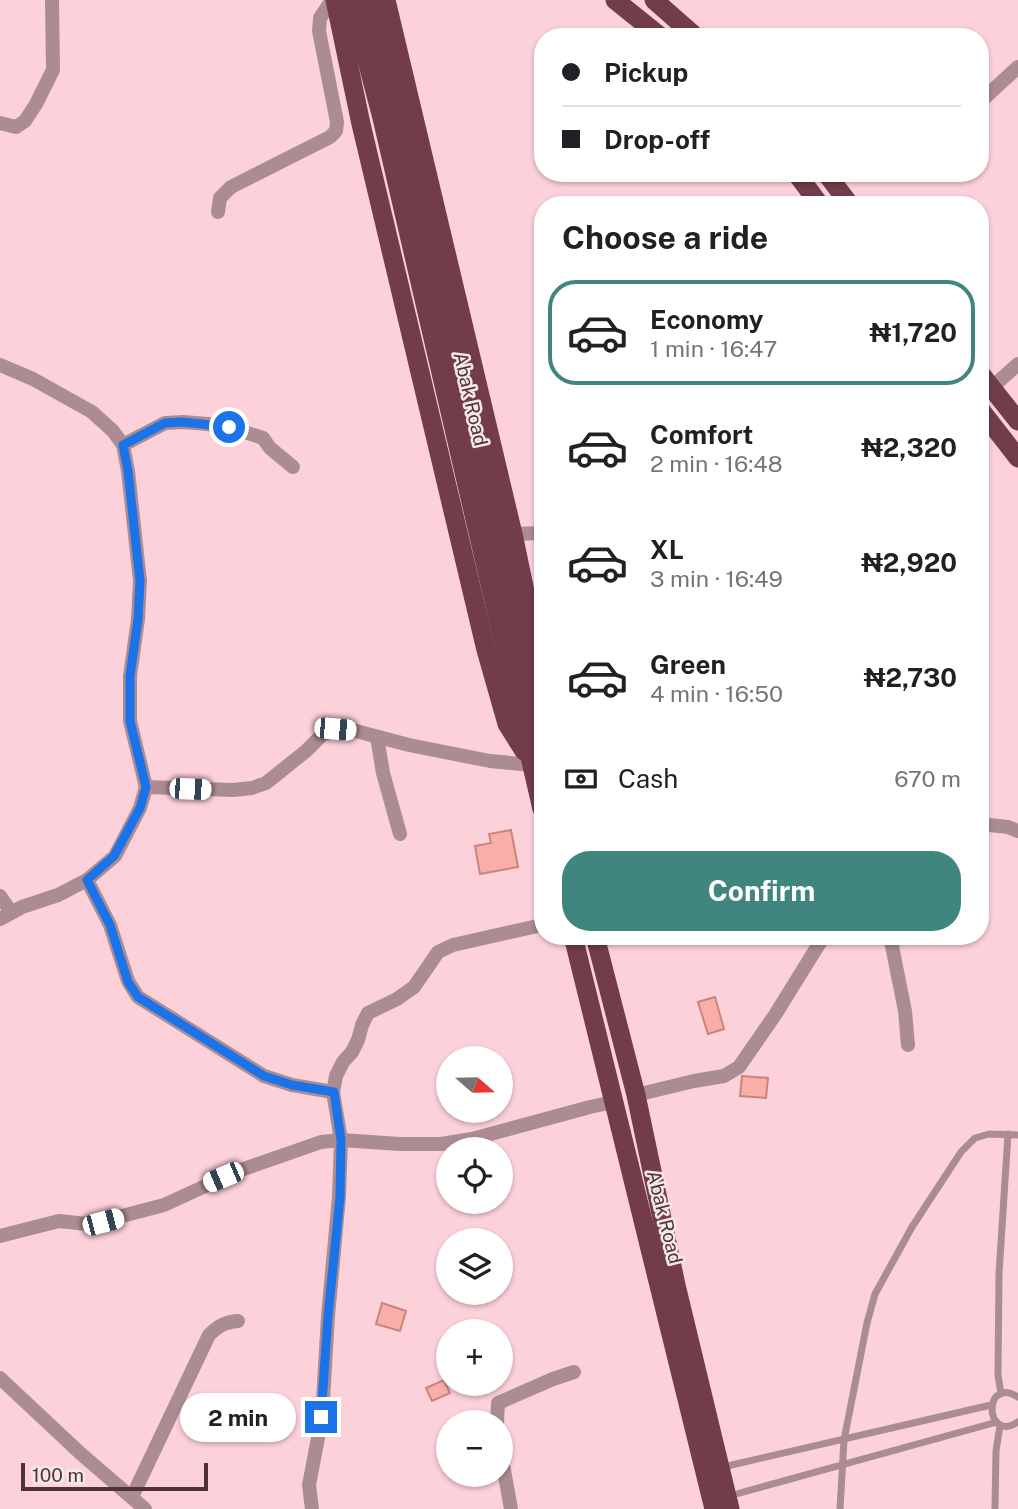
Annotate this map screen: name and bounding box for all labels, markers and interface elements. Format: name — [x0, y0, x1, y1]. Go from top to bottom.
text: Pickup — [604, 57, 688, 88]
text: Drop-off — [604, 124, 710, 155]
text: Choose a ride — [562, 219, 768, 256]
icon: car — [566, 301, 629, 364]
text: Economy — [650, 304, 763, 335]
text: ₦1,720 — [870, 317, 957, 348]
text: 1 min · 16:47 — [650, 335, 777, 362]
street label: Abak Road — [450, 350, 492, 448]
route start — [213, 411, 245, 443]
icon: car — [566, 416, 629, 479]
text: Comfort — [650, 419, 753, 450]
text: ₦2,320 — [861, 432, 957, 463]
text: 2 min · 16:48 — [650, 450, 783, 477]
icon: car — [566, 531, 629, 594]
text: XL — [650, 534, 684, 565]
text: ₦2,920 — [861, 547, 957, 578]
text: 3 min · 16:49 — [650, 565, 783, 592]
icon: car — [566, 646, 629, 709]
text: Green — [650, 649, 726, 680]
text: ₦2,730 — [864, 662, 957, 693]
text: 4 min · 16:50 — [650, 680, 783, 707]
car — [314, 717, 357, 741]
icon: cash — [562, 760, 600, 798]
text: Cash — [618, 763, 678, 794]
text: 670 m — [894, 765, 961, 792]
car — [169, 778, 212, 800]
button: Confirm — [562, 851, 961, 931]
north arrow — [436, 1046, 513, 1124]
map controls — [436, 1046, 513, 1487]
button: locate — [436, 1137, 513, 1214]
car — [200, 1159, 247, 1195]
street label: Abak Road — [643, 1168, 687, 1266]
car — [80, 1206, 127, 1238]
button: layers — [436, 1228, 513, 1305]
button: + — [436, 1319, 513, 1396]
callout: 2 min — [181, 1392, 296, 1442]
route end — [305, 1401, 337, 1433]
text: 2 min — [208, 1404, 268, 1431]
button: − — [436, 1410, 513, 1487]
scale bar — [21, 1460, 208, 1492]
text: 100 m — [32, 1464, 84, 1486]

